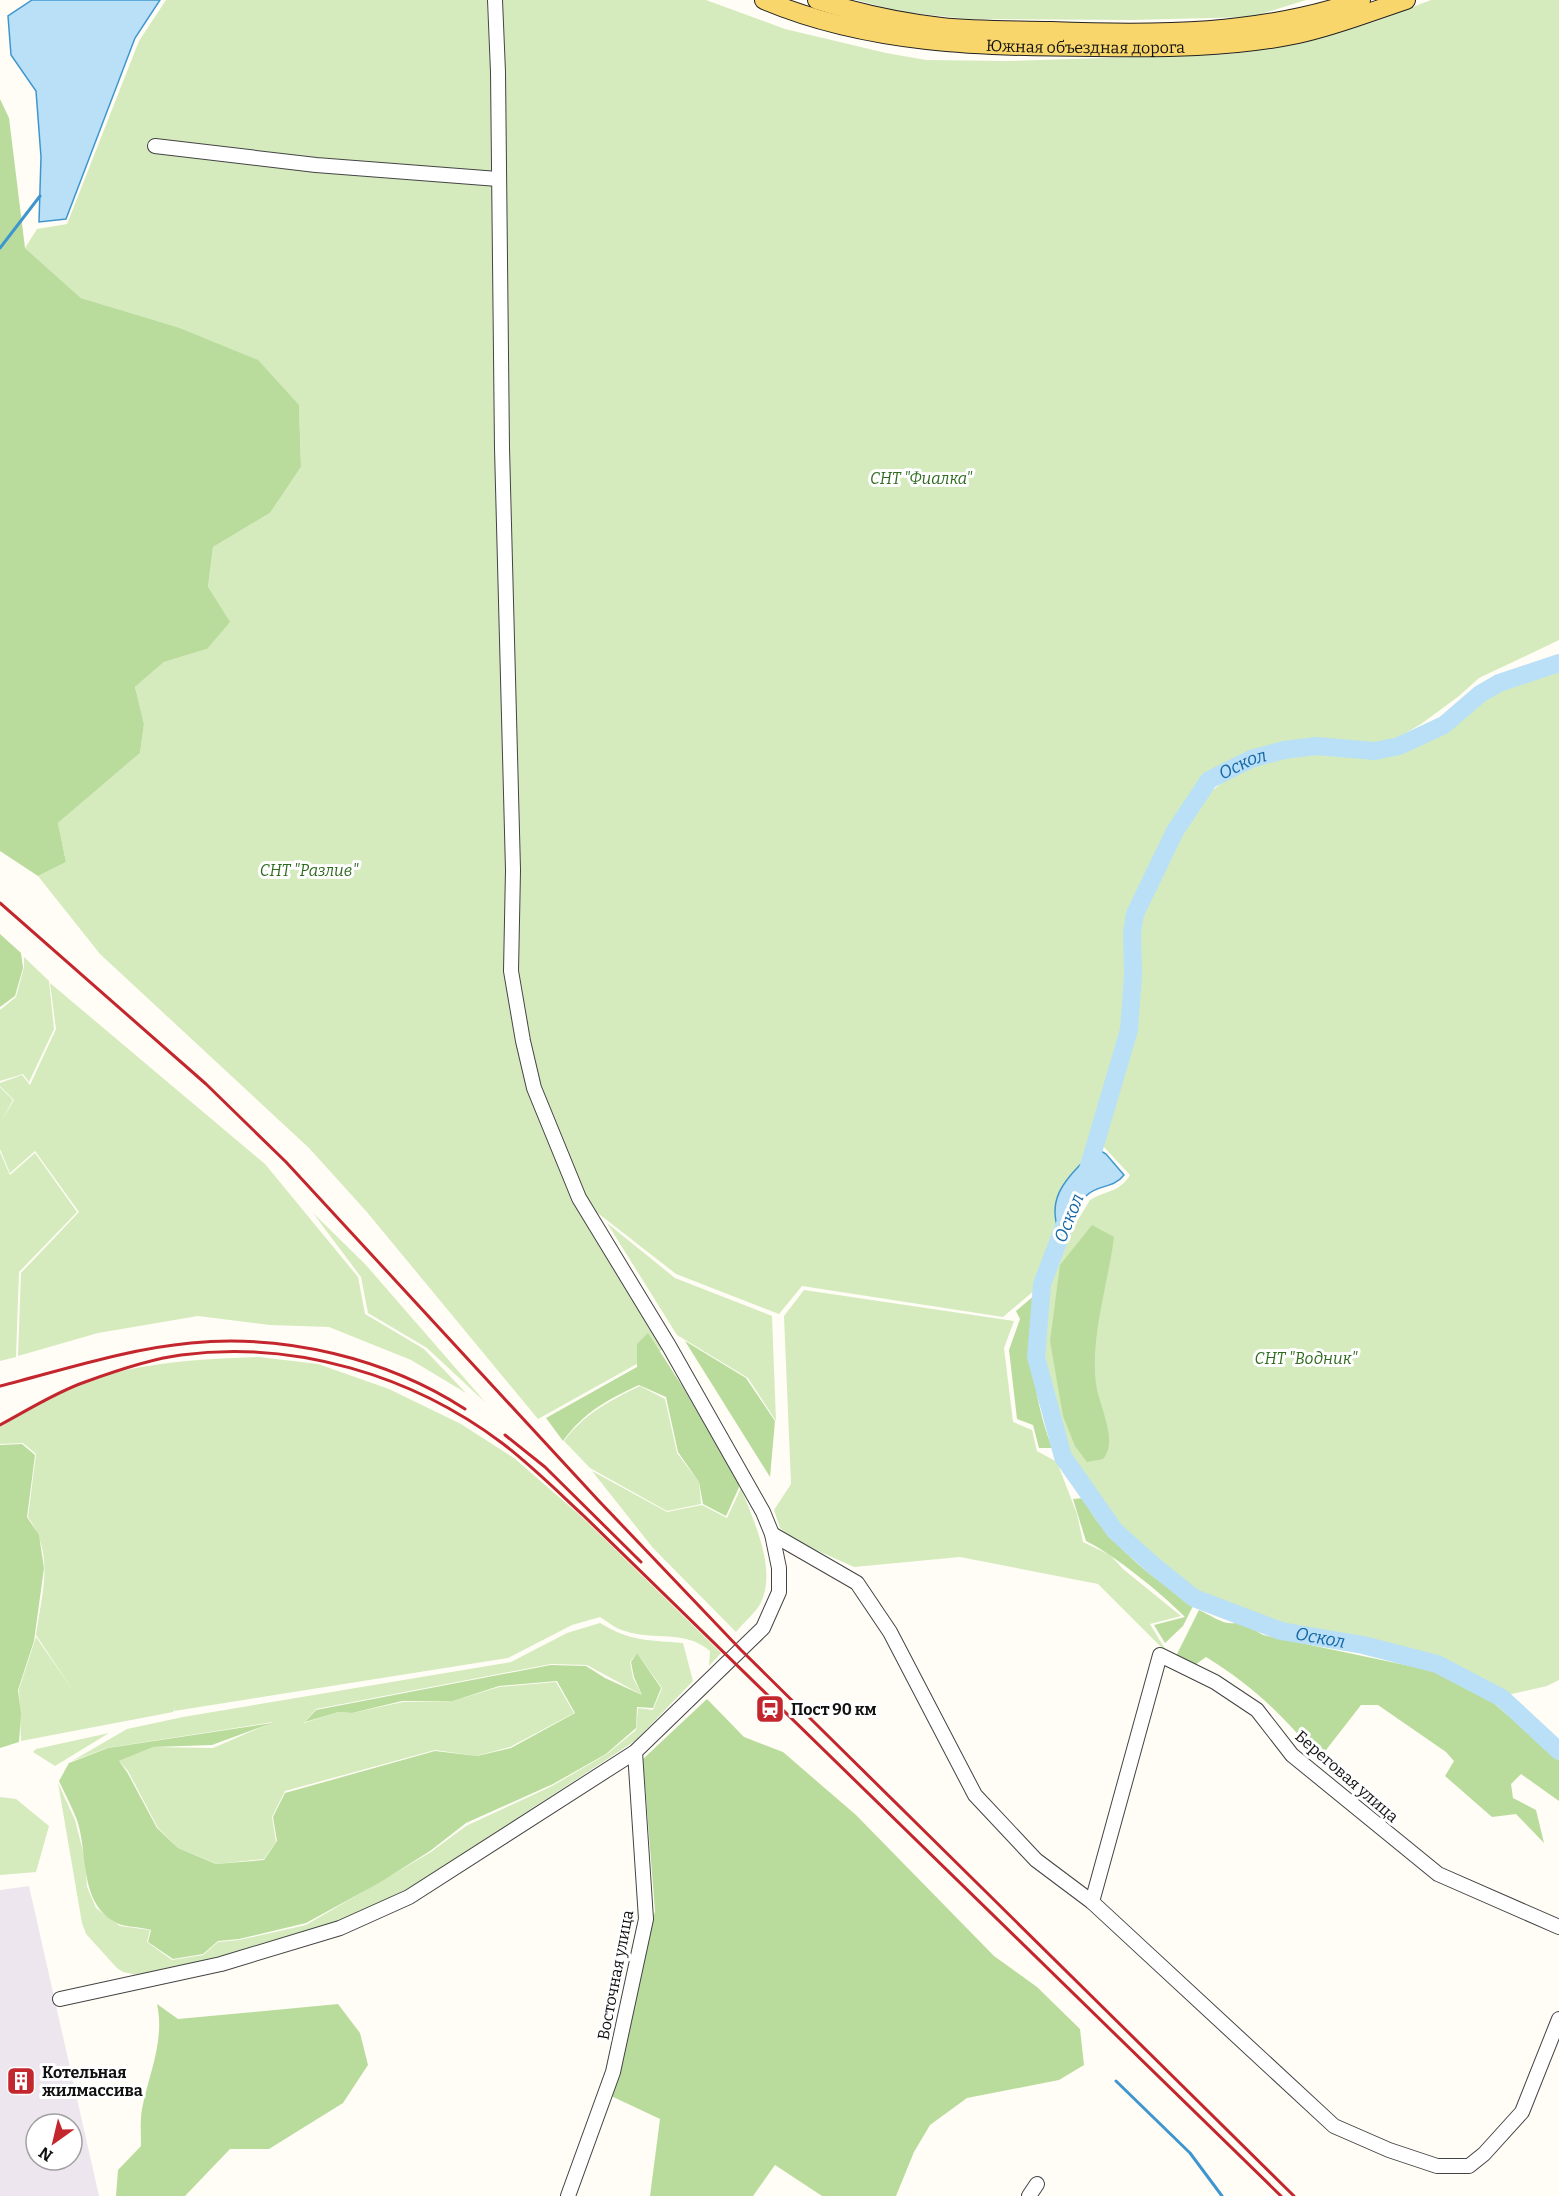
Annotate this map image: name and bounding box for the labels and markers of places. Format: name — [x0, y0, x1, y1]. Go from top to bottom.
station icon: Пост 90 км — [754, 1693, 786, 1725]
place label: Пост 90 км — [791, 1700, 876, 1719]
place label: Котельная жилмассива — [42, 2063, 143, 2100]
building icon: Котельная жилмассива — [5, 2065, 37, 2097]

